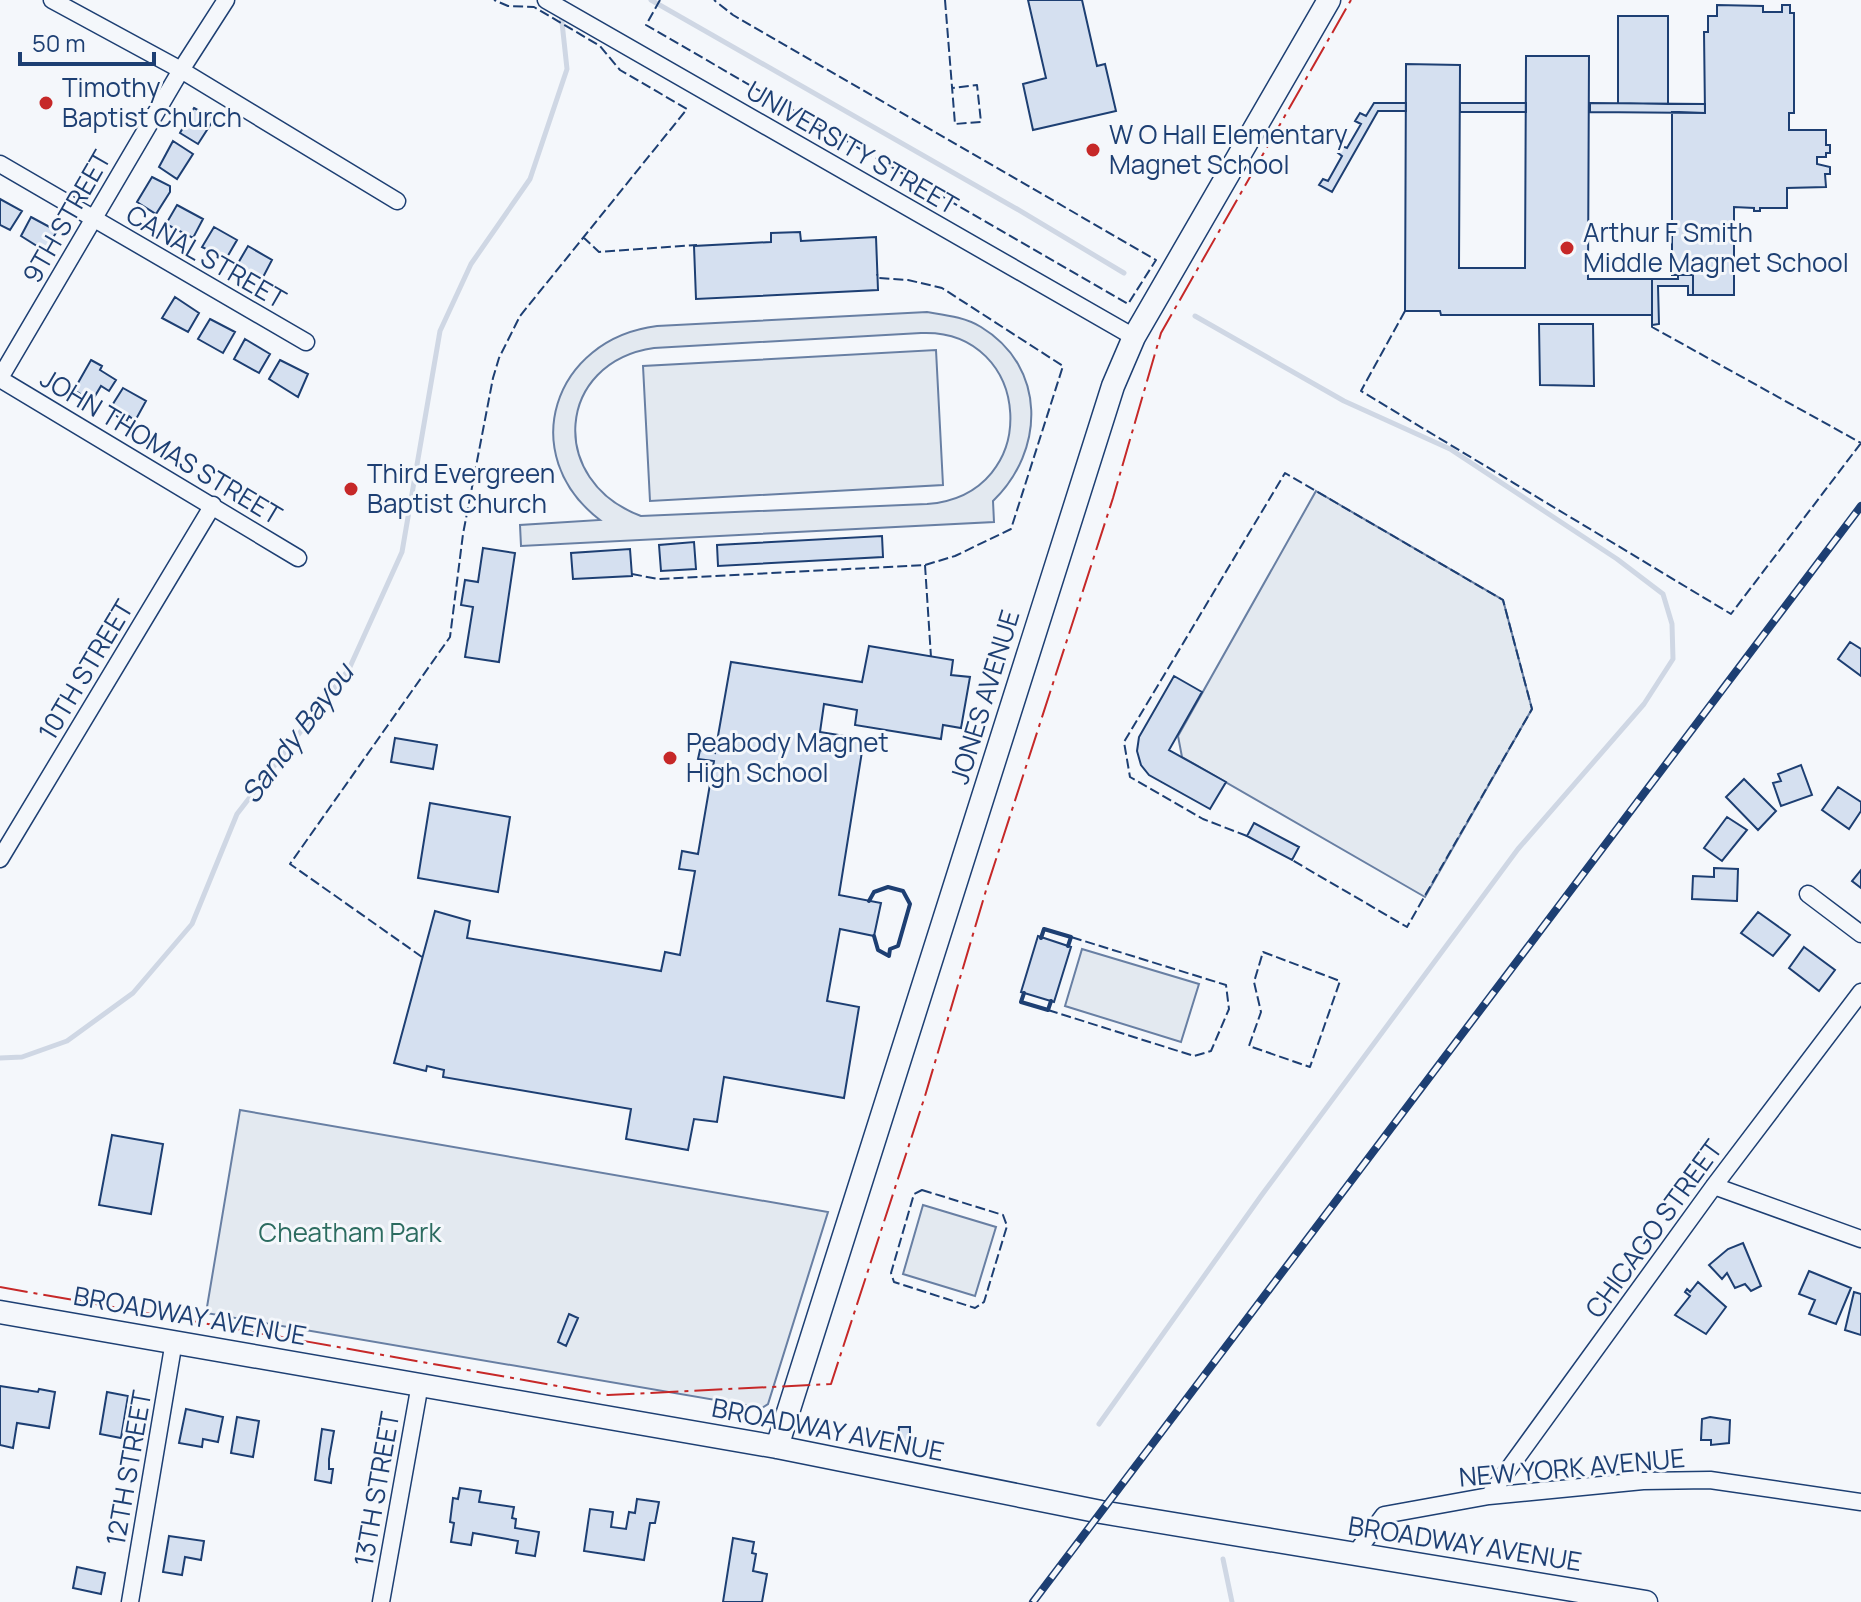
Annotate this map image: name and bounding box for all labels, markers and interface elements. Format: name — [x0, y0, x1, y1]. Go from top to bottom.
scale bar — [20, 16, 154, 66]
text: 50 m — [32, 26, 86, 59]
place label: Timothy Baptist Church — [62, 69, 242, 135]
street label: UNIVERSITY STREET — [740, 72, 965, 223]
marker: Timothy Baptist Church — [37, 94, 55, 112]
place label: W O Hall Elementary Magnet School — [1109, 116, 1348, 182]
marker: W O Hall Elementary Magnet School — [1084, 141, 1102, 159]
street label: 9TH STREET — [14, 143, 119, 289]
street label: CANAL STREET — [120, 196, 293, 317]
place label: Arthur F Smith Middle Magnet School — [1583, 214, 1849, 280]
marker: Arthur F Smith Middle Magnet School — [1558, 239, 1576, 257]
street label: JOHN THOMAS STREET — [34, 360, 289, 533]
place label: Third Evergreen Baptist Church — [367, 455, 555, 521]
marker: Third Evergreen Baptist Church — [342, 480, 360, 498]
street label: 10TH STREET — [29, 592, 141, 746]
street label: JONES AVENUE — [941, 605, 1028, 788]
water label: Sandy Bayou — [231, 653, 363, 810]
place label: Peabody Magnet High School — [686, 724, 889, 790]
marker: Peabody Magnet High School — [661, 749, 679, 767]
street label: CHICAGO STREET — [1576, 1132, 1730, 1325]
park label: Cheatham Park — [259, 1214, 442, 1250]
street label: BROADWAY AVENUE — [71, 1277, 309, 1353]
street label: 12TH STREET — [97, 1387, 159, 1548]
street label: BROADWAY AVENUE — [709, 1389, 947, 1469]
street label: 13TH STREET — [345, 1408, 407, 1569]
street label: NEW YORK AVENUE — [1457, 1439, 1687, 1495]
street label: BROADWAY AVENUE — [1346, 1507, 1584, 1579]

